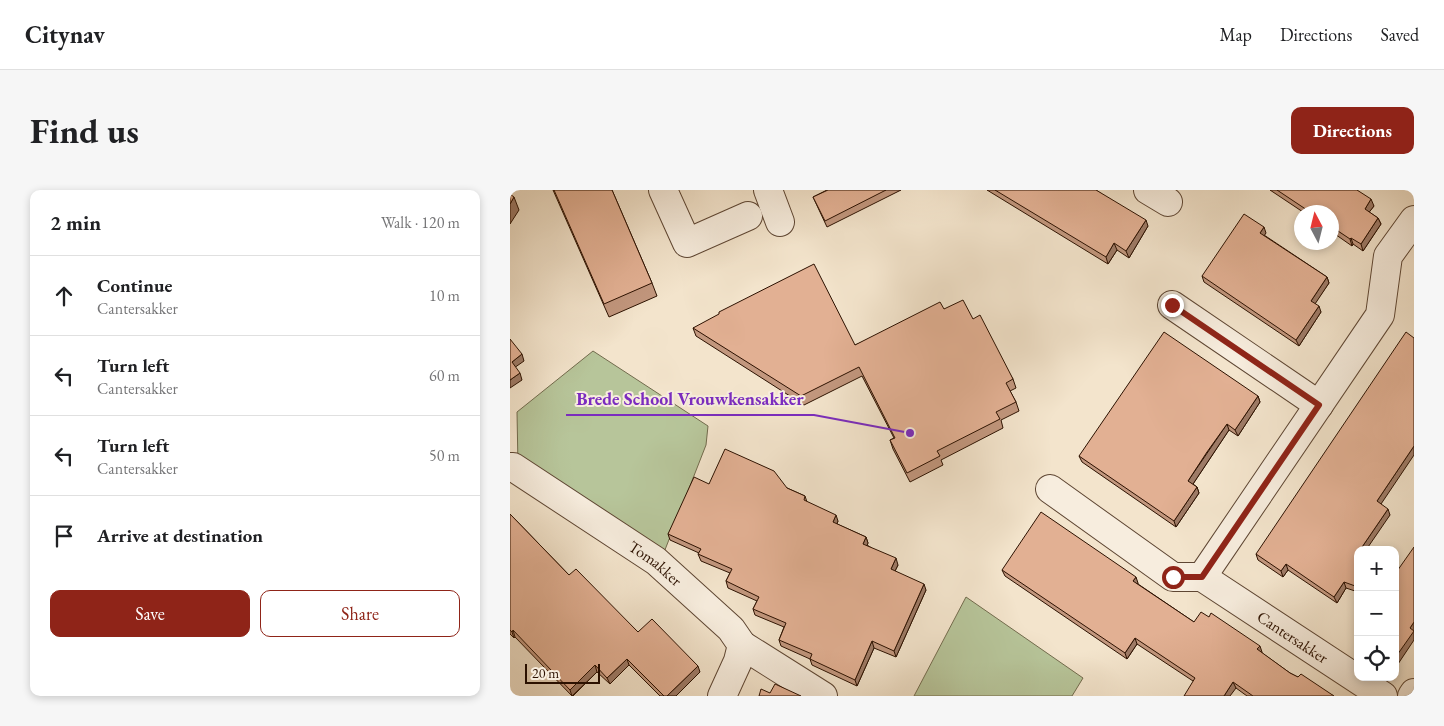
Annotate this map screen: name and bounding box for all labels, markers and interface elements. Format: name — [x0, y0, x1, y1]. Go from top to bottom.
text: Citynav — [25, 19, 105, 50]
text: Map — [1220, 23, 1252, 46]
text: Directions — [1280, 23, 1352, 46]
text: Saved — [1380, 23, 1419, 46]
button: Directions — [1291, 107, 1414, 154]
text: Find us — [30, 108, 139, 153]
north arrow — [1294, 205, 1339, 250]
text: 2 min — [50, 209, 101, 236]
text: Walk · 120 m — [381, 212, 460, 233]
text: Continue — [97, 273, 172, 298]
icon: ahead — [50, 282, 78, 310]
text: 10 m — [429, 285, 460, 306]
route end — [1161, 294, 1184, 317]
text: Cantersakker — [97, 298, 178, 319]
text: Turn left — [97, 353, 169, 378]
icon: left — [50, 362, 78, 390]
text: 60 m — [429, 365, 460, 386]
text: Cantersakker — [97, 378, 178, 399]
callout: Brede School Vrouwkensakker — [566, 382, 814, 415]
text: Brede School Vrouwkensakker — [576, 387, 804, 410]
text: Turn left — [97, 433, 169, 458]
icon: left — [50, 442, 78, 470]
text: 50 m — [429, 445, 460, 466]
text: Cantersakker — [97, 458, 178, 479]
icon: arrive — [50, 522, 78, 550]
text: Arrive at destination — [97, 523, 263, 548]
street label: Tomakker — [625, 536, 687, 591]
map controls — [1354, 546, 1399, 681]
button: + — [1354, 546, 1399, 591]
route start — [1162, 566, 1185, 589]
button: Save — [50, 590, 250, 637]
button: Share — [260, 590, 460, 637]
button: − — [1354, 591, 1399, 636]
street label: Cantersakker — [1253, 606, 1333, 668]
button: locate — [1354, 636, 1399, 681]
scale bar — [525, 661, 600, 684]
text: 20 m — [532, 664, 559, 682]

